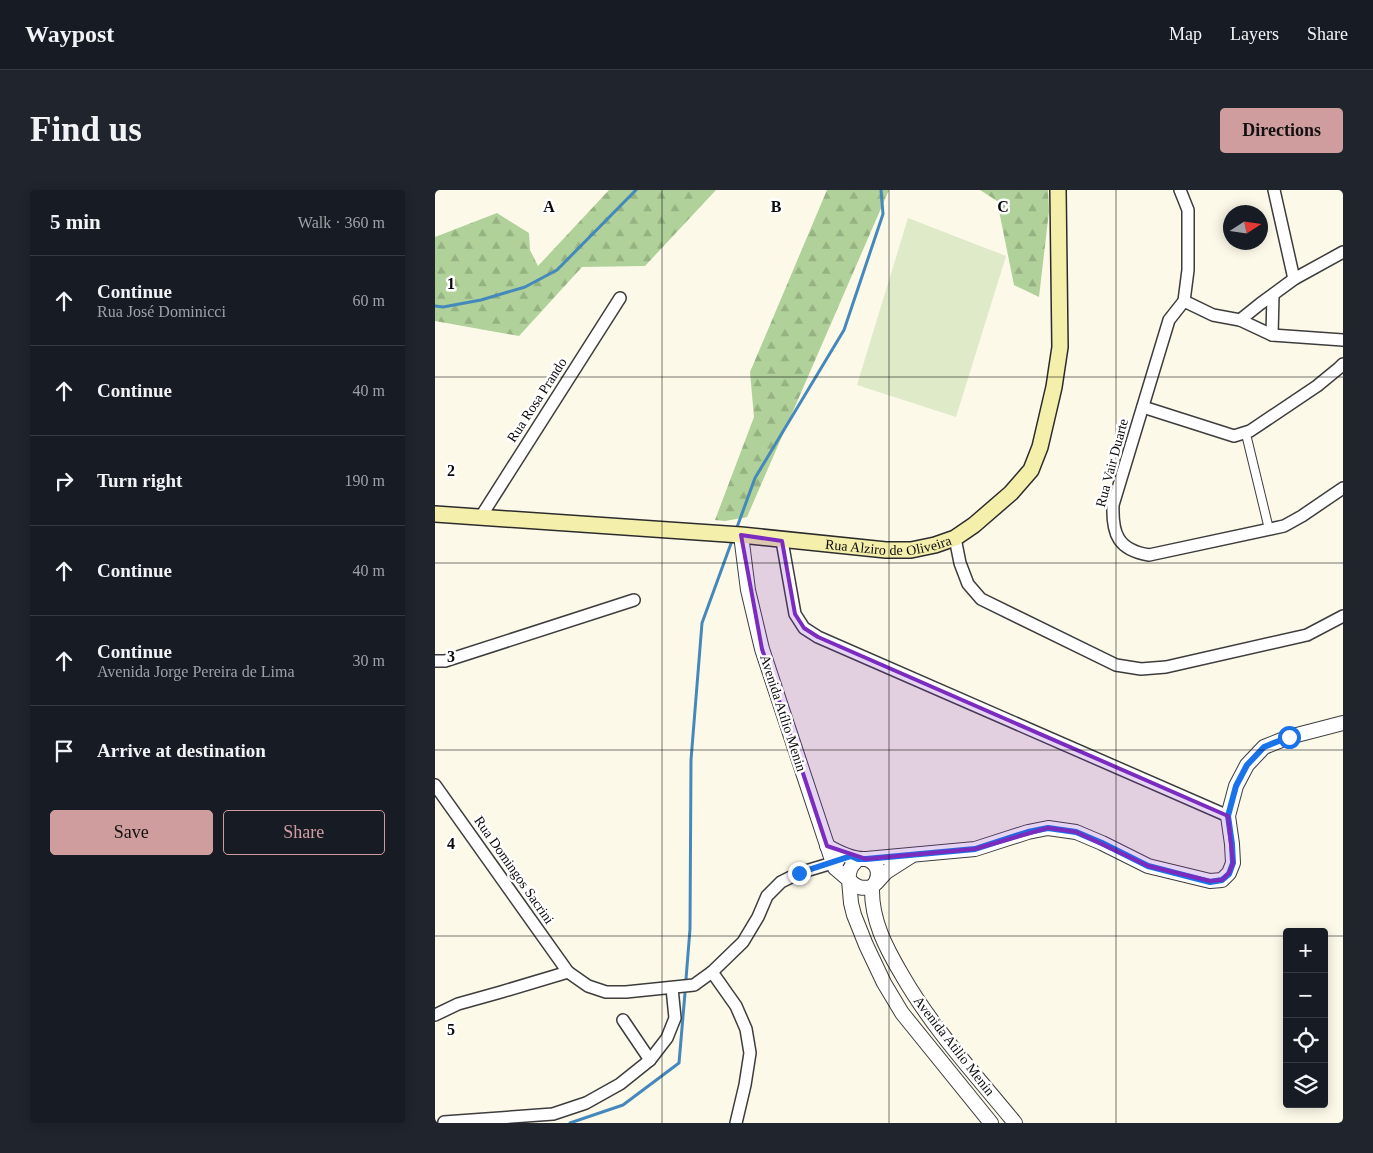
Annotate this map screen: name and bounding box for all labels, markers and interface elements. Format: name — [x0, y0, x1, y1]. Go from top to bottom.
text: Waypost — [25, 21, 114, 47]
text: Map — [1169, 24, 1202, 44]
text: Layers — [1230, 24, 1279, 44]
text: Share — [1307, 24, 1348, 44]
button: Directions — [1220, 108, 1343, 153]
text: Find us — [30, 110, 142, 149]
text: A — [543, 198, 555, 215]
text: B — [771, 198, 782, 215]
text: C — [997, 198, 1009, 215]
north arrow — [1223, 205, 1268, 250]
text: 5 min — [50, 210, 101, 234]
text: Walk · 360 m — [298, 214, 385, 231]
text: 1 — [447, 275, 455, 292]
text: Continue — [97, 281, 172, 302]
icon: ahead — [50, 287, 78, 315]
text: 60 m — [353, 292, 385, 309]
text: Rua José Dominicci — [97, 303, 226, 320]
street label: Rua Rosa Prando — [504, 355, 570, 445]
icon: ahead — [50, 377, 78, 405]
text: Continue — [97, 380, 172, 401]
text: 40 m — [353, 382, 385, 399]
street label: Rua Vair Duarte — [1093, 417, 1131, 509]
text: 2 — [447, 462, 455, 479]
icon: right — [50, 467, 78, 495]
text: Turn right — [97, 470, 182, 491]
text: 190 m — [345, 472, 385, 489]
street label: Rua Alziro de Oliveira — [824, 532, 954, 558]
icon: ahead — [50, 557, 78, 585]
text: Continue — [97, 560, 172, 581]
text: 40 m — [353, 562, 385, 579]
text: Continue — [97, 641, 172, 662]
icon: ahead — [50, 647, 78, 675]
text: 3 — [447, 648, 455, 665]
text: 30 m — [353, 652, 385, 669]
street label: Avenida Atílio Menin — [757, 653, 809, 773]
text: Avenida Jorge Pereira de Lima — [97, 663, 295, 680]
route start — [1278, 726, 1301, 749]
icon: arrive — [50, 737, 78, 765]
text: Arrive at destination — [97, 740, 266, 761]
button: Save — [50, 810, 213, 855]
button: Share — [223, 810, 385, 855]
street label: Rua Domingos Sacrini — [471, 813, 557, 927]
text: 4 — [447, 835, 455, 852]
route end — [788, 862, 811, 885]
map controls — [1283, 928, 1328, 1108]
button: + — [1283, 928, 1328, 973]
button: − — [1283, 973, 1328, 1018]
street label: Avenida Atilio Menin — [911, 993, 997, 1099]
button: locate — [1283, 1018, 1328, 1063]
text: 5 — [447, 1021, 455, 1038]
button: layers — [1283, 1063, 1328, 1108]

